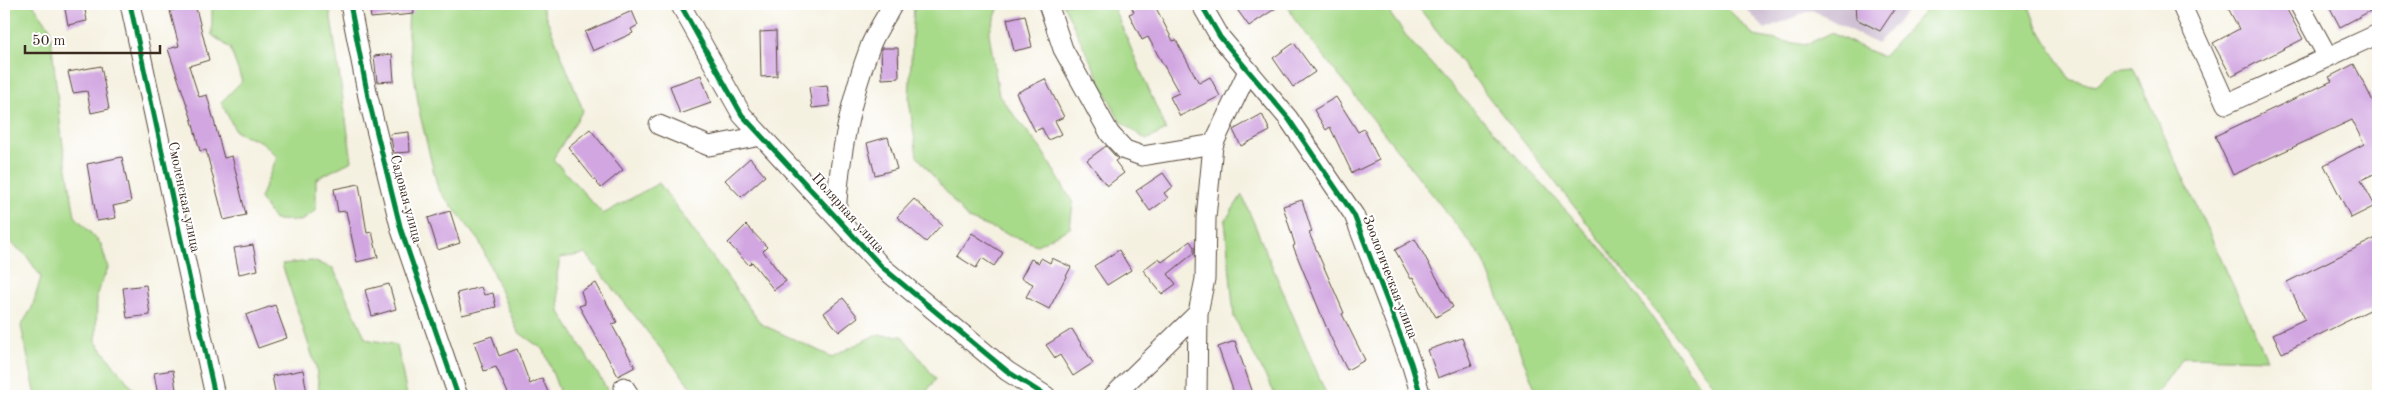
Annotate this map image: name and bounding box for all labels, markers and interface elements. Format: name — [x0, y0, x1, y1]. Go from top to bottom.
scale bar — [25, 22, 160, 54]
text: 50 m — [32, 34, 66, 49]
street label: Смоленская улица — [165, 140, 203, 254]
street label: Садовая улица — [387, 153, 425, 245]
street label: Полярная улица — [809, 171, 887, 255]
street label: Зоологическая улица — [1360, 213, 1420, 341]

